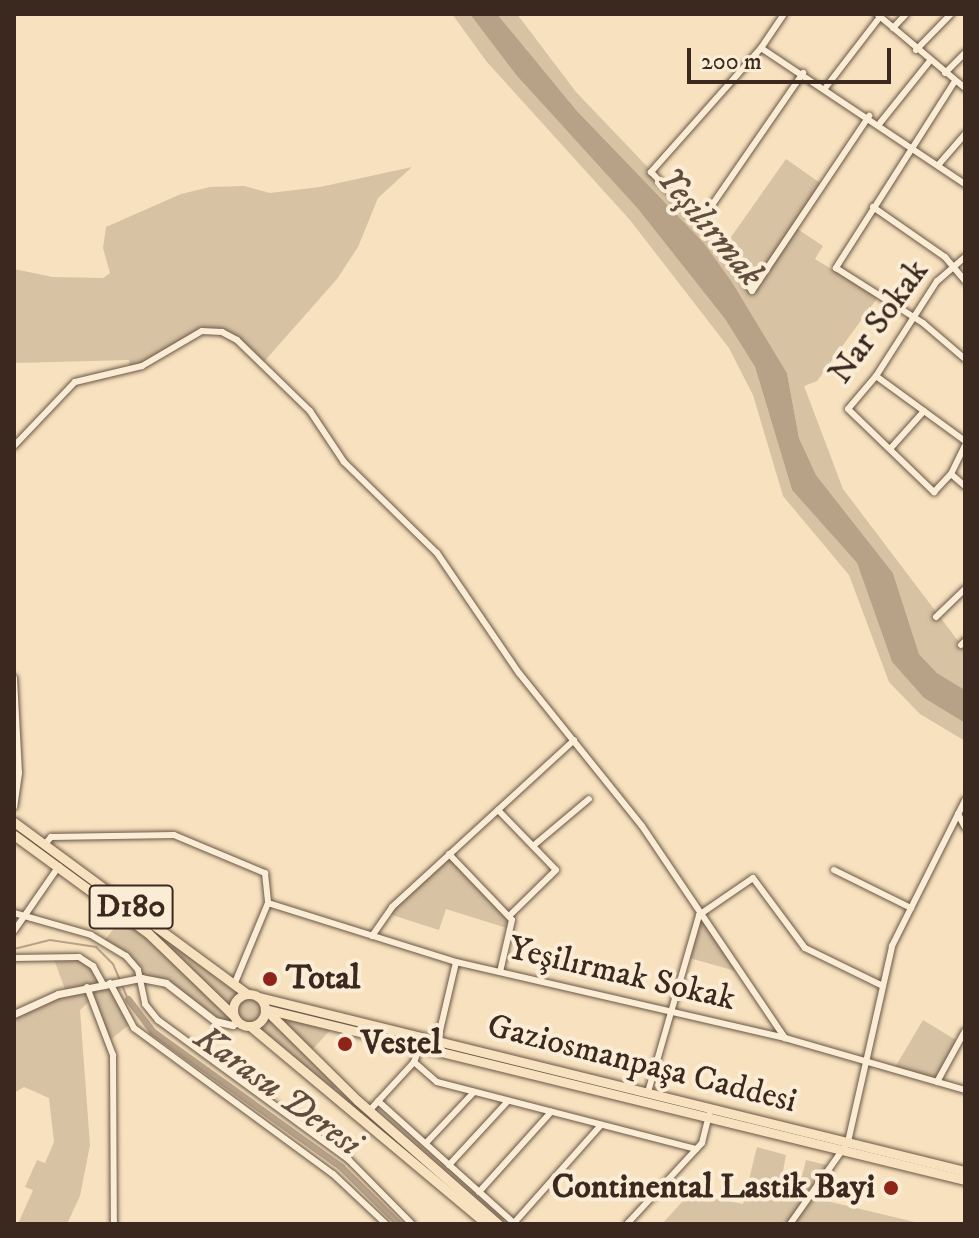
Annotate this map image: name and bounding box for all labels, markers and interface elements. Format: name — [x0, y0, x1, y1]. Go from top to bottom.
scale bar — [691, 32, 895, 82]
text: 200 m — [701, 47, 762, 77]
water label: Yeşilırmak — [647, 158, 773, 296]
street label: Nar Sokak — [820, 252, 938, 392]
road number: D180 — [87, 879, 175, 935]
street label: Yeşilırmak Sokak — [505, 928, 739, 1020]
place label: Total — [286, 959, 360, 999]
marker: Total — [261, 970, 279, 988]
street label: Gaziosmanpaşa Caddesi — [483, 1006, 801, 1122]
water label: Karasu Deresi — [186, 1016, 370, 1166]
place label: Vestel — [361, 1024, 441, 1064]
marker: Vestel — [336, 1035, 354, 1053]
place label: Continental Lastik Bayi — [552, 1168, 875, 1208]
marker: Continental Lastik Bayi — [882, 1179, 900, 1197]

